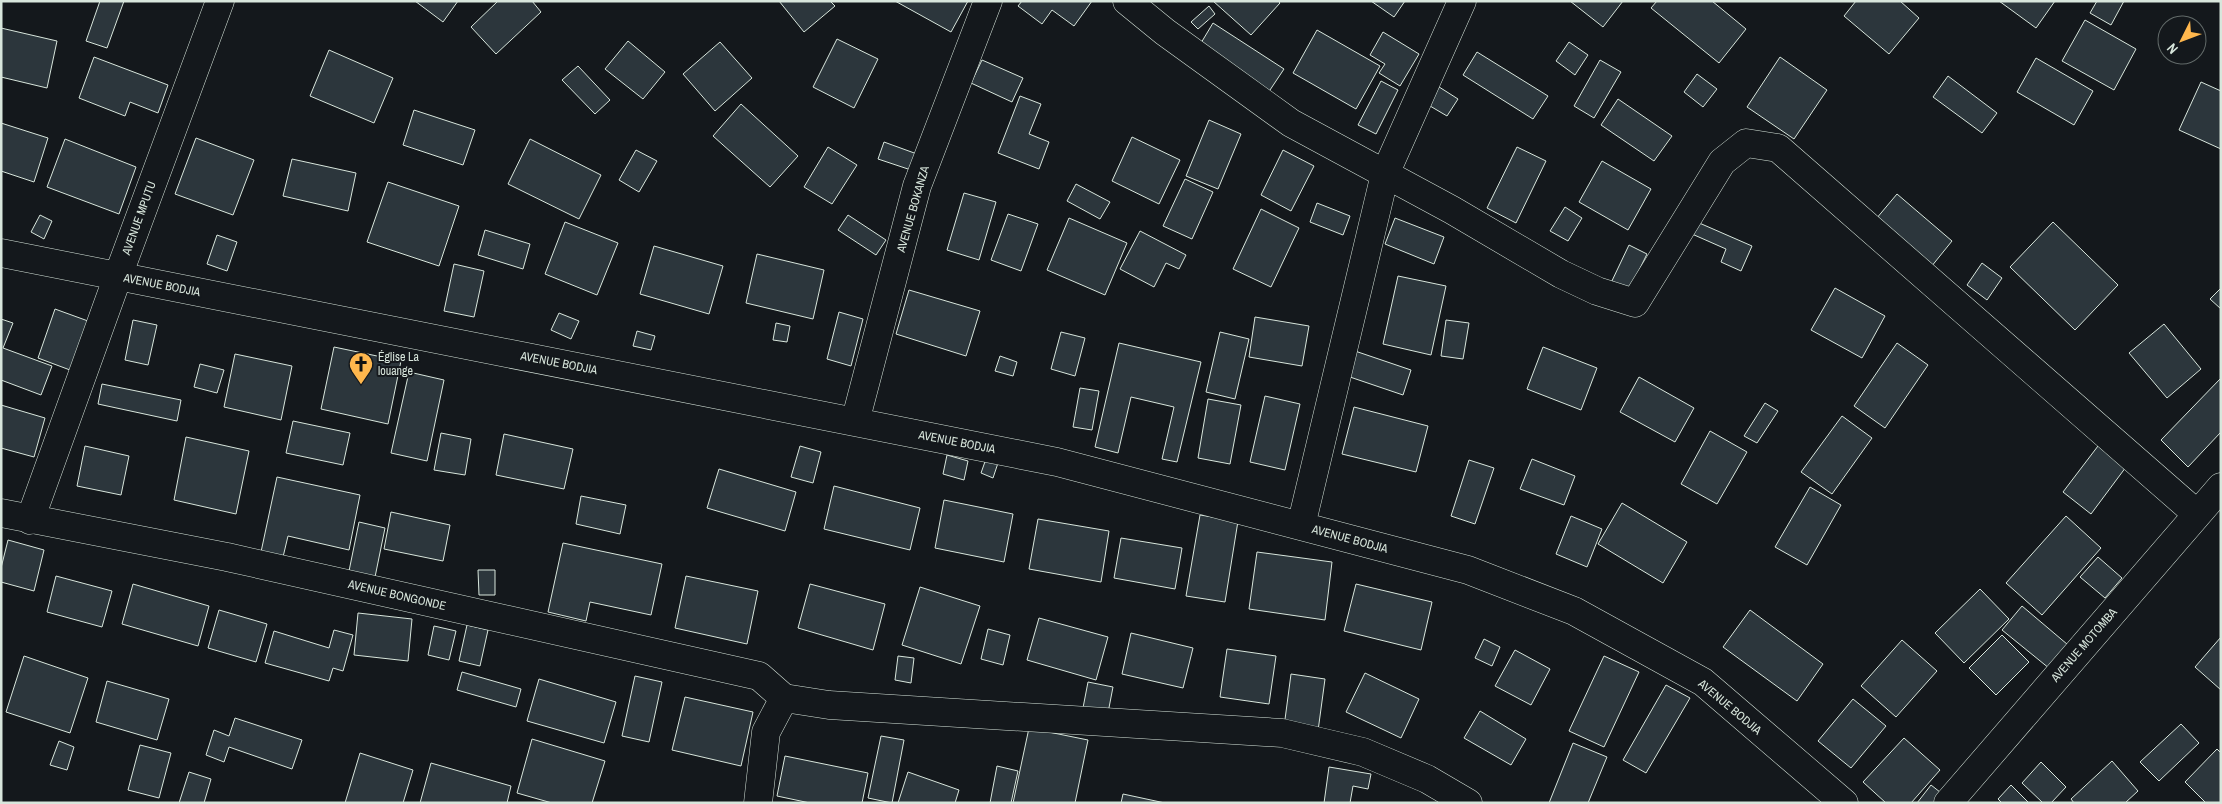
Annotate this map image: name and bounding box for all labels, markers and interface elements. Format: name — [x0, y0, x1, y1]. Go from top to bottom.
north arrow — [2157, 15, 2207, 65]
text: N — [2163, 40, 2182, 58]
street label: AVENUE BOKANZA — [893, 163, 933, 255]
street label: AVENUE MPUTU — [118, 179, 160, 258]
street label: AVENUE BODJIA — [121, 270, 202, 300]
street label: AVENUE BODJIA — [518, 348, 599, 378]
place label: Église La louange — [378, 349, 420, 379]
church icon: Église La louange — [348, 351, 374, 385]
street label: AVENUE BODJIA — [916, 427, 997, 457]
street label: AVENUE BODJIA — [1309, 521, 1390, 557]
street label: AVENUE BONGONDE — [346, 576, 447, 614]
street label: AVENUE MOTOMBA — [2047, 604, 2121, 686]
street label: AVENUE BODJIA — [1694, 675, 1765, 738]

